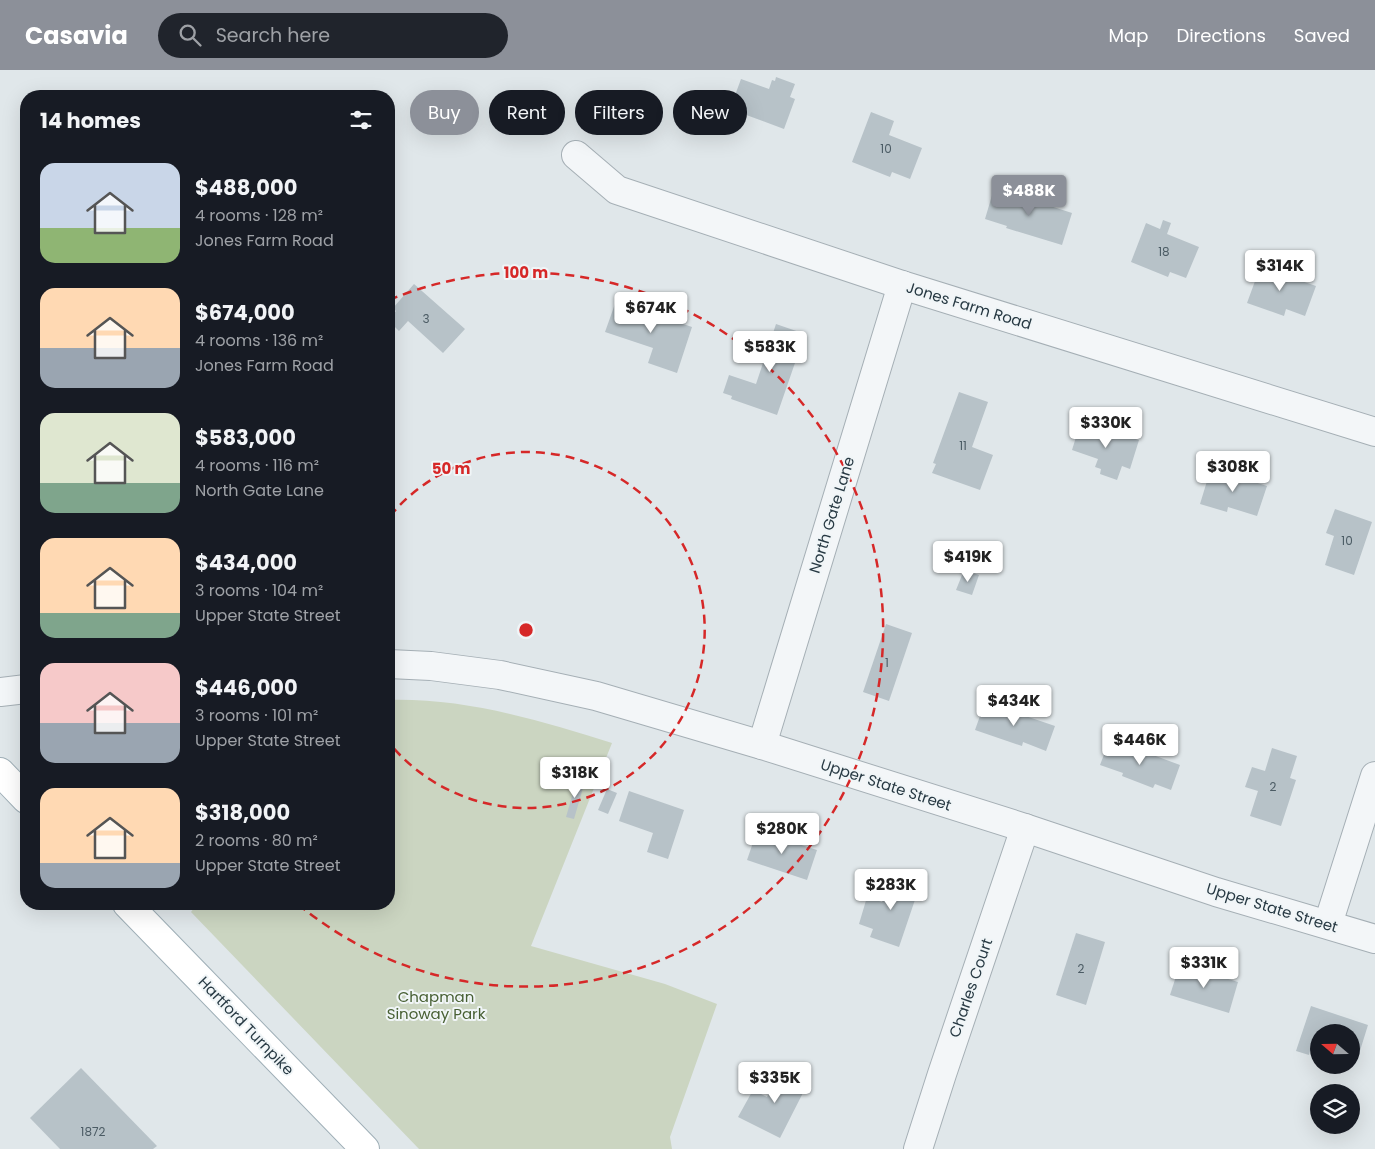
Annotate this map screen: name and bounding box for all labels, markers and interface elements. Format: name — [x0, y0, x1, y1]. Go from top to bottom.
search box — [158, 13, 508, 58]
text: Casavia — [25, 19, 128, 52]
icon: search — [176, 21, 204, 49]
text: Search here — [216, 22, 330, 49]
text: Map — [1109, 23, 1148, 48]
text: Directions — [1176, 23, 1266, 48]
text: Saved — [1294, 23, 1350, 48]
chip: Buy — [410, 90, 479, 135]
chip: Rent — [489, 90, 565, 135]
chip: Filters — [575, 90, 663, 135]
chip: New — [673, 90, 747, 135]
text: 14 homes — [40, 106, 141, 135]
icon: filters — [347, 106, 375, 134]
house number: 10 — [880, 140, 892, 157]
text: $488,000 — [195, 173, 297, 202]
pin: $488K — [994, 174, 1064, 217]
text: $488K — [1002, 179, 1056, 202]
icon: home — [80, 183, 140, 243]
text: 4 rooms · 128 m² — [195, 204, 323, 227]
text: Jones Farm Road — [195, 229, 334, 252]
house number: 18 — [1158, 243, 1170, 260]
pin: $314K — [1245, 250, 1315, 292]
text: $314K — [1256, 254, 1304, 277]
text: 100 m — [504, 262, 548, 283]
street label: Jones Farm Road — [904, 276, 1034, 335]
pin: $674K — [616, 292, 686, 334]
text: $674K — [625, 296, 677, 319]
text: $674,000 — [195, 298, 295, 327]
icon: home — [80, 308, 140, 368]
house number: 3 — [422, 310, 430, 327]
text: 4 rooms · 136 m² — [195, 329, 323, 352]
pin: $583K — [735, 330, 805, 373]
text: $583K — [744, 335, 796, 358]
text: Jones Farm Road — [195, 354, 334, 377]
pin: $330K — [1071, 406, 1141, 449]
text: $330K — [1080, 411, 1132, 434]
text: $583,000 — [195, 423, 296, 452]
icon: home — [80, 433, 140, 493]
house number: 11 — [959, 437, 967, 454]
pin: $308K — [1198, 450, 1268, 493]
text: 4 rooms · 116 m² — [195, 454, 319, 477]
street label: North Gate Lane — [804, 454, 859, 576]
text: $308K — [1207, 455, 1259, 478]
text: 50 m — [432, 458, 470, 479]
text: North Gate Lane — [195, 479, 324, 502]
house number: 10 — [1341, 532, 1353, 549]
pin: $419K — [933, 540, 1003, 583]
text: $419K — [944, 545, 992, 568]
text: $434,000 — [195, 548, 297, 577]
icon: home — [80, 558, 140, 618]
text: 3 rooms · 104 m² — [195, 579, 323, 602]
text: Upper State Street — [195, 604, 341, 627]
centre of rings — [517, 621, 535, 639]
house number: 1 — [885, 654, 889, 671]
text: $446,000 — [195, 673, 298, 702]
icon: home — [80, 683, 140, 743]
pin: $434K — [979, 684, 1049, 727]
text: $434K — [987, 689, 1041, 712]
text: 3 rooms · 101 m² — [195, 704, 318, 727]
pin: $446K — [1105, 724, 1175, 766]
text: $446K — [1113, 728, 1167, 751]
text: Upper State Street — [195, 729, 341, 752]
street label: Upper State Street — [818, 753, 954, 816]
pin: $318K — [540, 756, 610, 799]
text: $318K — [551, 761, 599, 784]
house number: 2 — [1270, 778, 1277, 795]
text: $318,000 — [195, 798, 290, 827]
icon: home — [80, 808, 140, 868]
pin: $280K — [747, 812, 817, 855]
text: $280K — [756, 817, 808, 840]
text: 2 rooms · 80 m² — [195, 829, 318, 852]
text: Upper State Street — [195, 854, 341, 877]
pin: $283K — [856, 868, 926, 911]
text: $283K — [866, 873, 916, 896]
street label: Upper State Street — [1204, 878, 1340, 938]
street label: Charles Court — [944, 935, 997, 1040]
pin: $331K — [1169, 946, 1239, 989]
text: $331K — [1180, 951, 1228, 974]
house number: 2 — [1078, 960, 1085, 977]
street label: Hartford Turnpike — [194, 972, 299, 1080]
park label: Chapman Sinoway Park — [387, 986, 486, 1024]
north arrow — [1310, 1024, 1360, 1074]
map controls — [1310, 1024, 1360, 1134]
pin: $335K — [740, 1062, 810, 1104]
text: $335K — [749, 1066, 801, 1089]
button: layers — [1310, 1084, 1360, 1134]
house number: 1872 — [81, 1123, 106, 1140]

